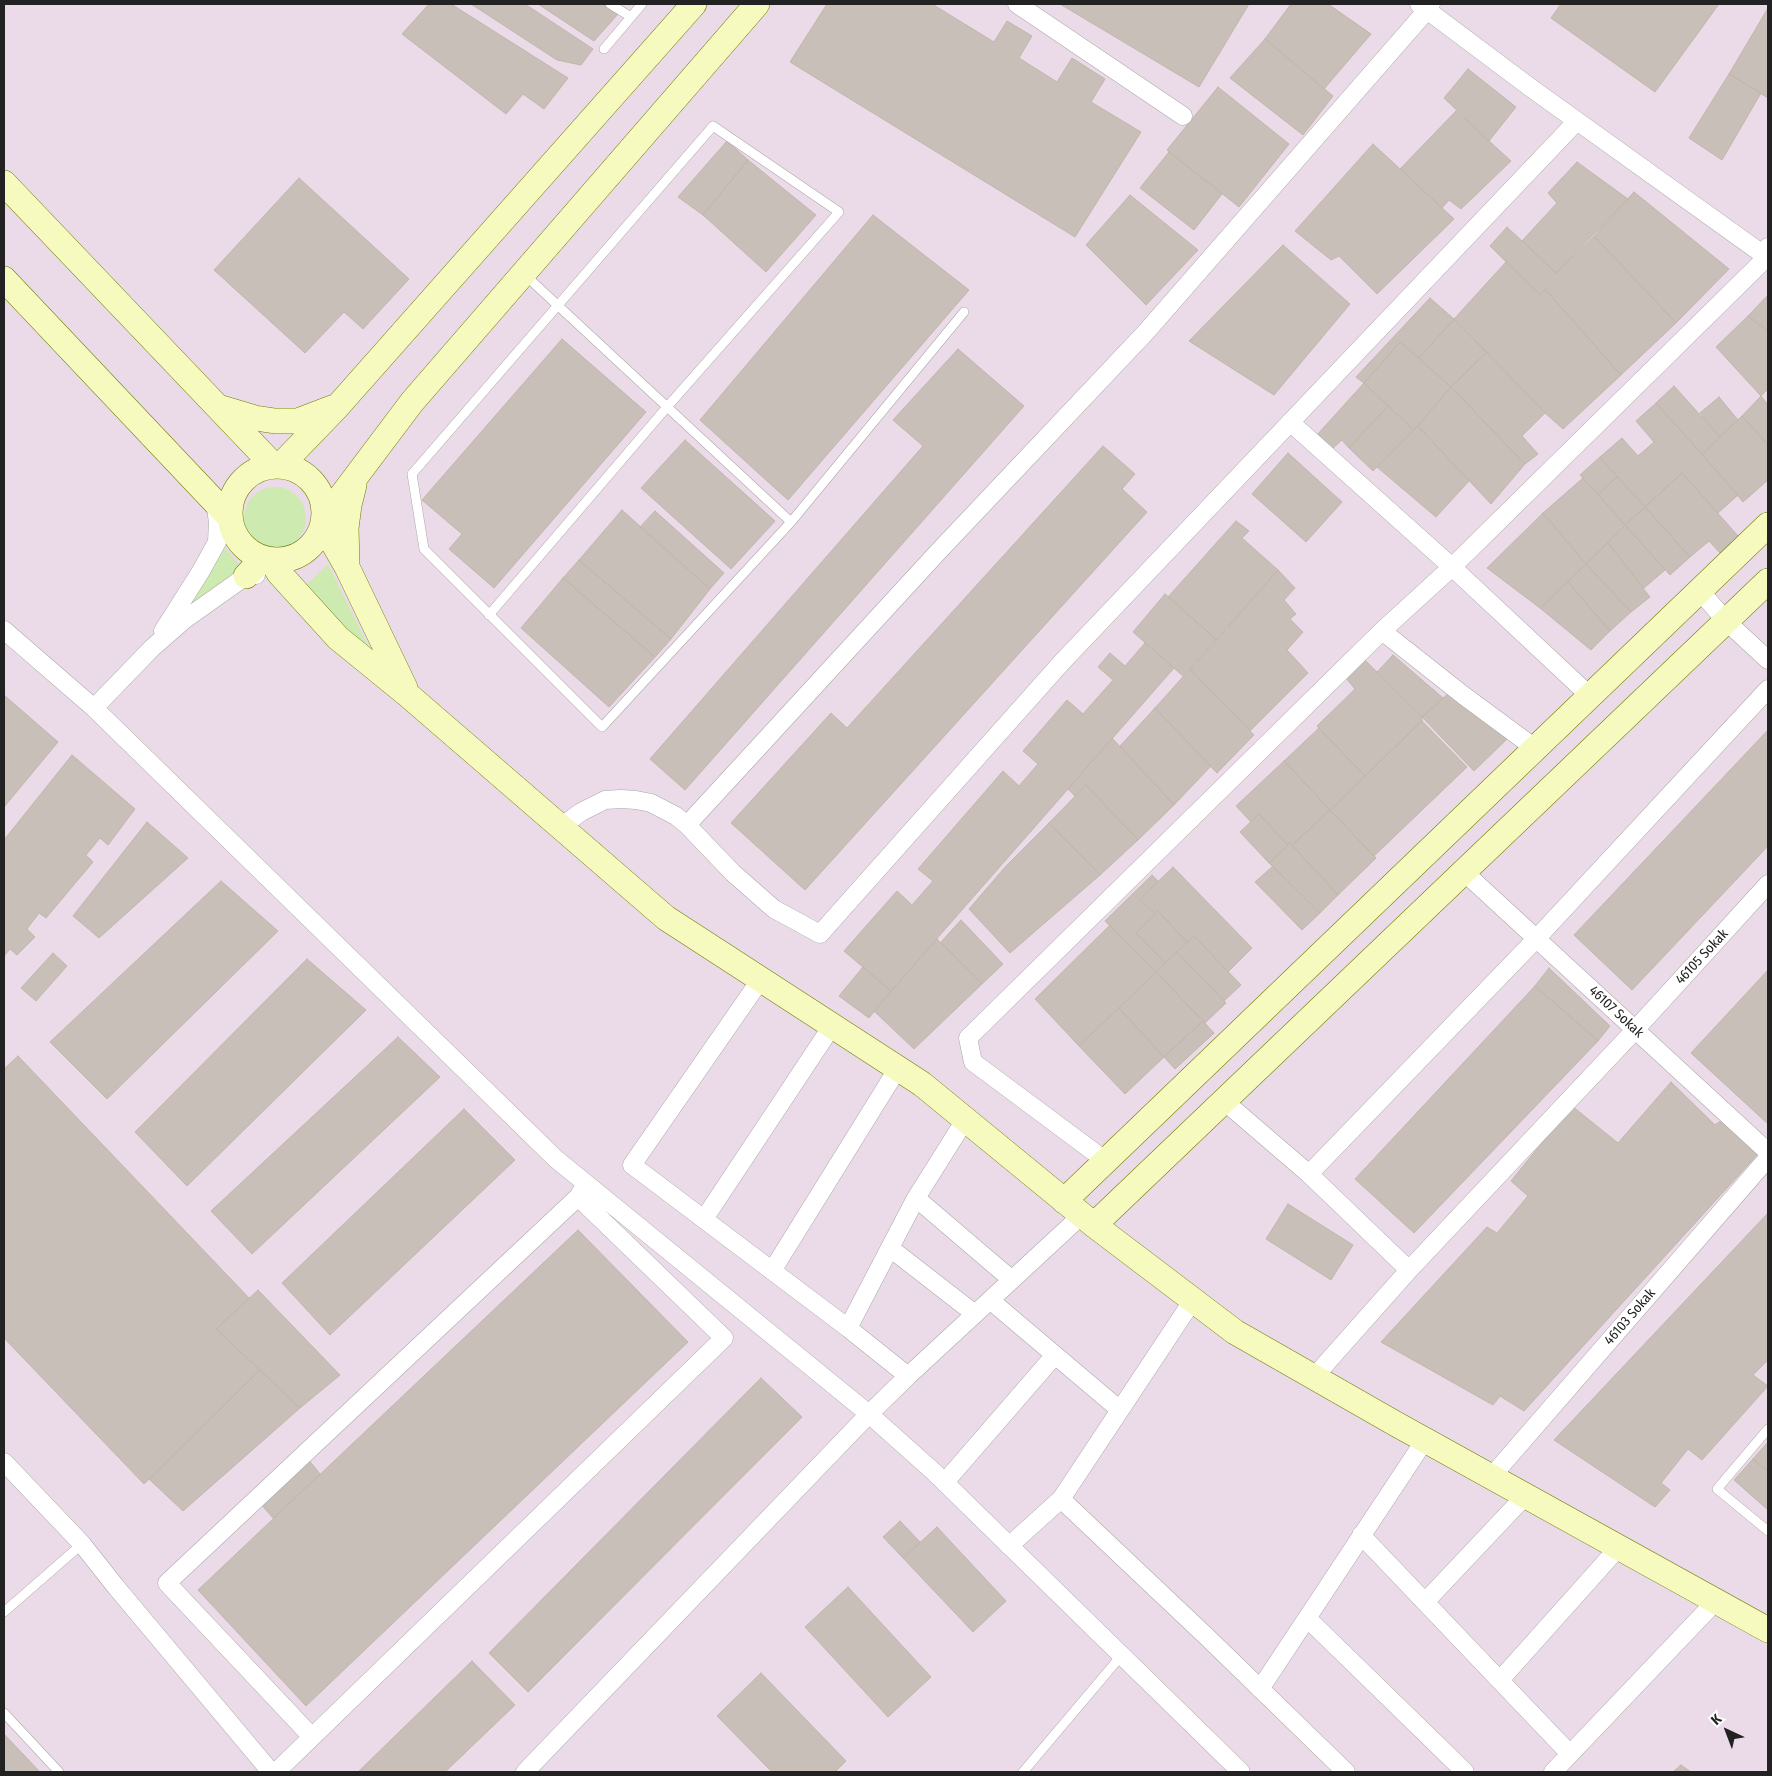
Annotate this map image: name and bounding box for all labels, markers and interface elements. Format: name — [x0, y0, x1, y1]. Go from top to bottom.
street label: 46105 Sokak — [1672, 926, 1732, 988]
street label: 46107 Sokak — [1585, 982, 1647, 1042]
street label: 46103 Sokak — [1601, 1285, 1659, 1349]
north arrow — [1702, 1706, 1752, 1756]
text: K — [1708, 1711, 1725, 1729]

